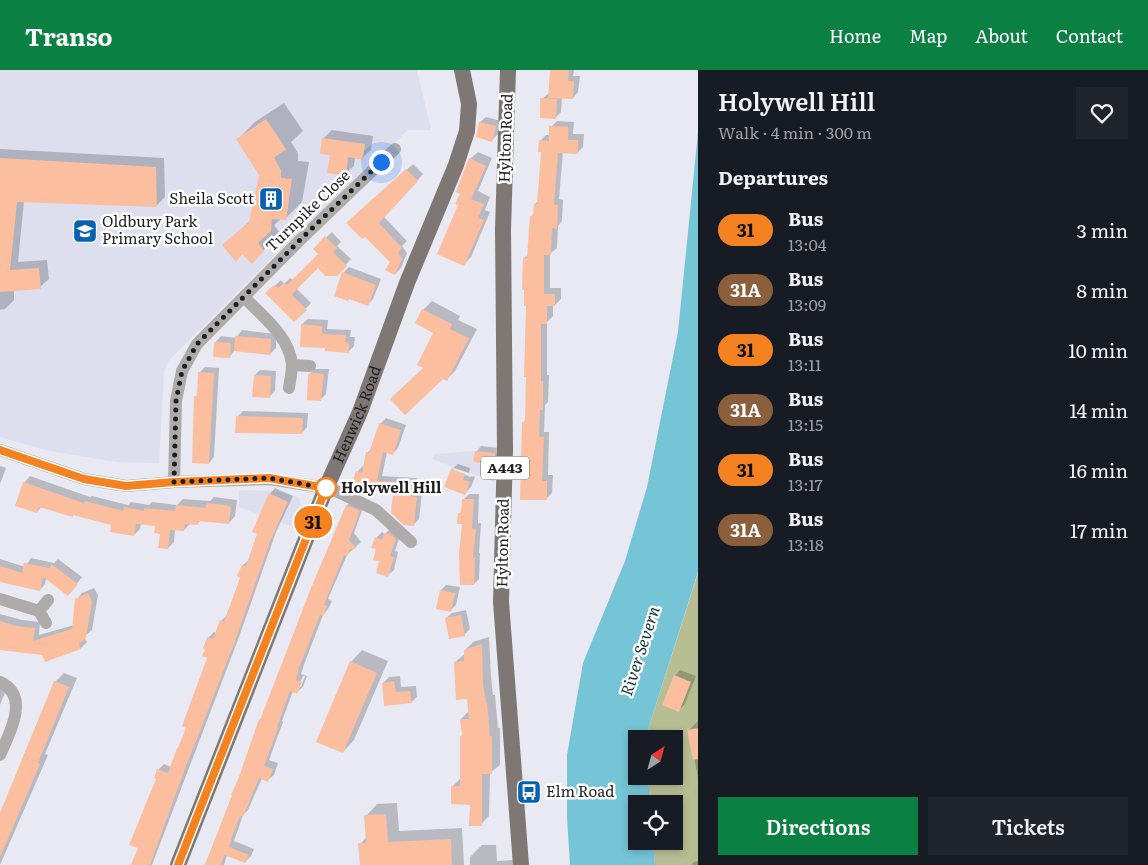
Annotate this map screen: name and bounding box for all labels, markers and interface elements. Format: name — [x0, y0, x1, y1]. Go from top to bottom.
text: Transo — [25, 18, 113, 53]
text: Home — [829, 22, 881, 49]
text: Map — [909, 22, 947, 49]
text: About — [975, 22, 1028, 49]
text: Contact — [1056, 22, 1123, 49]
text: Holywell Hill — [718, 83, 875, 118]
button: heart — [1076, 87, 1128, 139]
street label: Hylton Road — [491, 93, 518, 183]
text: Walk · 4 min · 300 m — [718, 120, 872, 144]
your location — [369, 150, 394, 175]
street label: Turnpike Close — [260, 163, 354, 256]
text: Departures — [718, 163, 828, 191]
place label: Sheila Scott — [169, 186, 254, 209]
building icon: Sheila Scott — [258, 186, 284, 212]
text: Bus — [788, 204, 823, 232]
place label: Oldbury Park Primary School — [102, 209, 213, 249]
text: 31 — [737, 216, 754, 243]
text: 3 min — [1077, 216, 1128, 244]
school or university icon: Oldbury Park Primary School — [72, 218, 98, 244]
text: 13:04 — [788, 232, 827, 256]
text: Bus — [788, 264, 823, 292]
text: 31A — [730, 276, 761, 303]
text: 8 min — [1076, 276, 1128, 304]
text: 13:09 — [788, 292, 826, 316]
text: Bus — [788, 324, 823, 352]
text: 31 — [737, 336, 754, 363]
text: 10 min — [1068, 336, 1128, 364]
text: 13:11 — [788, 352, 822, 376]
street label: Henwick Road — [326, 362, 386, 466]
text: Bus — [788, 384, 823, 412]
text: 31A — [730, 396, 761, 423]
text: 14 min — [1069, 396, 1128, 424]
text: 13:15 — [788, 412, 823, 436]
text: Bus — [788, 444, 823, 472]
road number: A443 — [481, 456, 529, 479]
text: 31 — [737, 456, 754, 483]
text: 16 min — [1069, 456, 1128, 484]
text: 13:17 — [788, 472, 823, 496]
place label: Holywell Hill — [341, 475, 442, 498]
marker: Holywell Hill — [315, 477, 337, 499]
street label: Hylton Road — [489, 498, 514, 588]
text: Bus — [788, 504, 823, 532]
line badge: 31 — [290, 506, 336, 538]
text: 31 — [304, 508, 322, 535]
text: 31A — [730, 516, 761, 543]
text: 17 min — [1070, 516, 1128, 544]
text: 13:18 — [788, 532, 824, 556]
water label: River Severn — [613, 602, 665, 699]
north arrow — [628, 730, 682, 785]
map controls — [628, 730, 683, 850]
bus stop icon: Elm Road — [516, 779, 542, 805]
place label: Elm Road — [546, 779, 614, 802]
button: locate — [628, 795, 683, 850]
button: Directions — [718, 797, 918, 855]
button: Tickets — [928, 797, 1128, 855]

